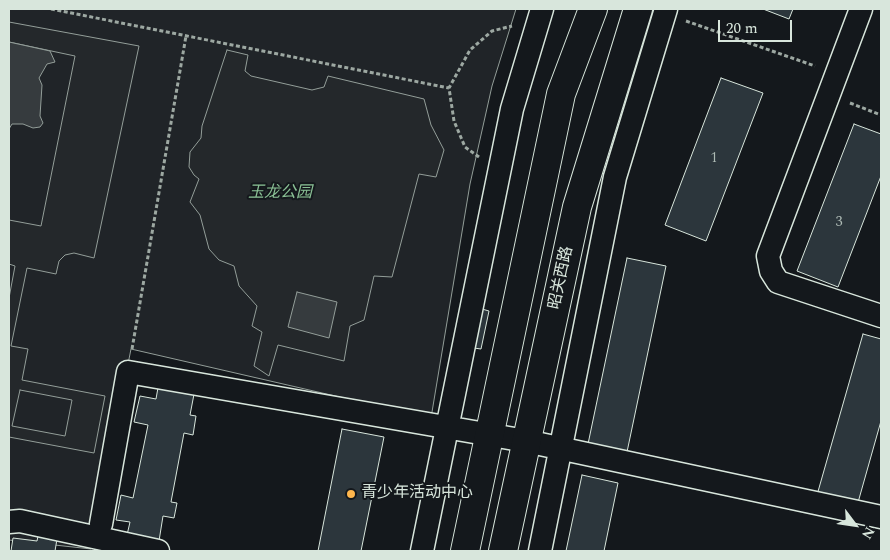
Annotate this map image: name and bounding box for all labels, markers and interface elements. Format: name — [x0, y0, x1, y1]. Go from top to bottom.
scale bar — [720, 10, 794, 42]
text: 20 m — [726, 17, 758, 40]
house number: 1 — [711, 151, 717, 167]
park label: 玉龙公园 — [248, 184, 312, 204]
house number: 3 — [836, 215, 842, 231]
street label: 昭关西路 — [546, 245, 578, 311]
place label: 青少年活动中心 — [361, 484, 473, 504]
marker: 青少年活动中心 — [345, 488, 357, 500]
north arrow — [830, 500, 880, 550]
text: N — [856, 523, 880, 543]

